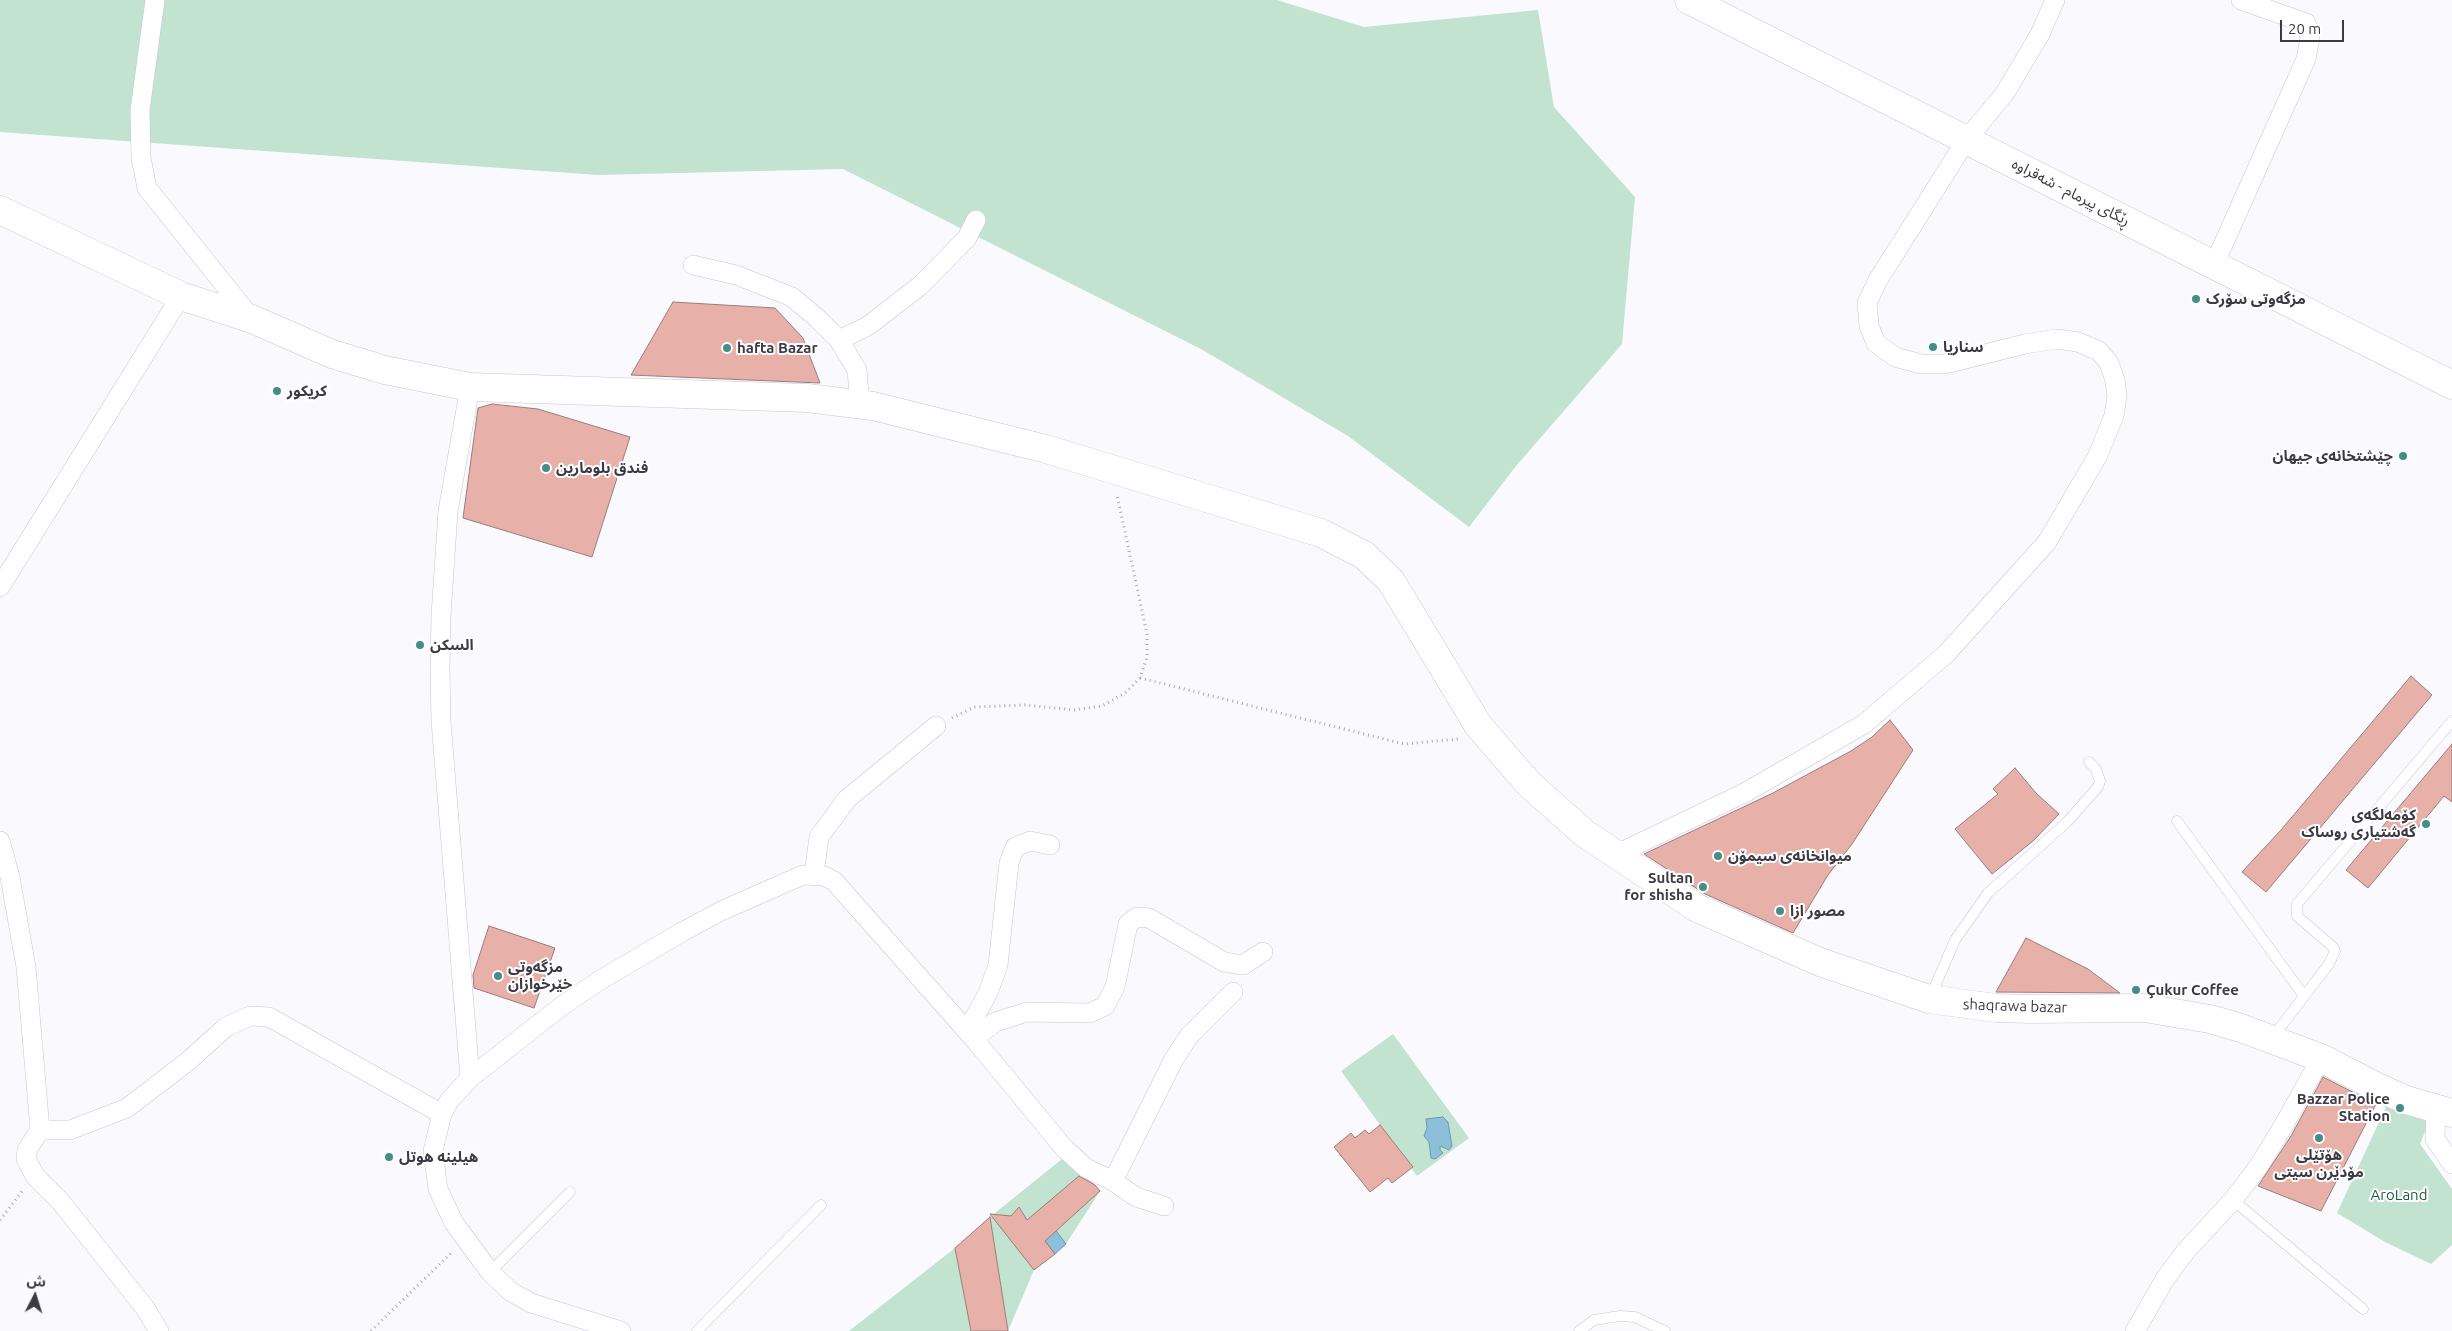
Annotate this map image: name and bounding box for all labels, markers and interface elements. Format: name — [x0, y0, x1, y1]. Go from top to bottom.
scale bar — [2282, 10, 2346, 42]
text: 20 m — [2288, 20, 2321, 37]
street label: ڕێگای پیرمام - شەقراوە — [2009, 154, 2133, 230]
place label: مزگەوتی سۆرک — [2206, 290, 2306, 308]
marker: مزگەوتی سۆرک — [2190, 293, 2202, 305]
place label: سناريا — [1943, 338, 1984, 356]
place label: hafta Bazar — [737, 339, 818, 357]
marker: سناريا — [1927, 341, 1939, 353]
marker: hafta Bazar — [721, 342, 733, 354]
place label: کریکور — [287, 382, 327, 400]
marker: کریکور — [271, 385, 283, 397]
place label: چێشتخانەی جیهان — [2272, 447, 2393, 465]
marker: چێشتخانەی جیهان — [2397, 450, 2409, 462]
place label: فندق بلومارين — [556, 459, 648, 477]
marker: فندق بلومارين — [540, 462, 552, 474]
place label: السكن — [430, 636, 474, 654]
marker: السكن — [414, 639, 426, 651]
place label: کۆمەلگەی گەشتیاری روساک — [2301, 806, 2416, 841]
marker: کۆمەلگەی گەشتیاری روساک — [2420, 818, 2432, 830]
place label: میوانخانەی سیمۆن — [1728, 847, 1852, 865]
marker: میوانخانەی سیمۆن — [1712, 850, 1724, 862]
place label: Sultan for shisha — [1624, 869, 1693, 904]
marker: Sultan for shisha — [1697, 881, 1709, 893]
place label: مصور ازا — [1790, 902, 1845, 920]
marker: مصور ازا — [1774, 905, 1786, 917]
place label: مزگەوتی خێرخوازان — [508, 958, 572, 993]
marker: مزگەوتی خێرخوازان — [492, 970, 504, 982]
place label: Çukur Coffee — [2146, 981, 2239, 999]
marker: Çukur Coffee — [2130, 984, 2142, 996]
street label: shaqrawa bazar — [1962, 995, 2068, 1017]
place label: Bazzar Police Station — [2297, 1090, 2390, 1125]
marker: Bazzar Police Station — [2394, 1102, 2406, 1114]
marker: هۆتێلی مۆدێرن سیتی — [2313, 1132, 2325, 1144]
place label: هۆتێلی مۆدێرن سیتی — [2274, 1146, 2364, 1181]
place label: هيلينه هوتل — [399, 1148, 478, 1166]
marker: هيلينه هوتل — [383, 1151, 395, 1163]
park label: AroLand — [2371, 1186, 2427, 1204]
north arrow — [10, 1271, 60, 1321]
text: ش — [26, 1272, 47, 1290]

